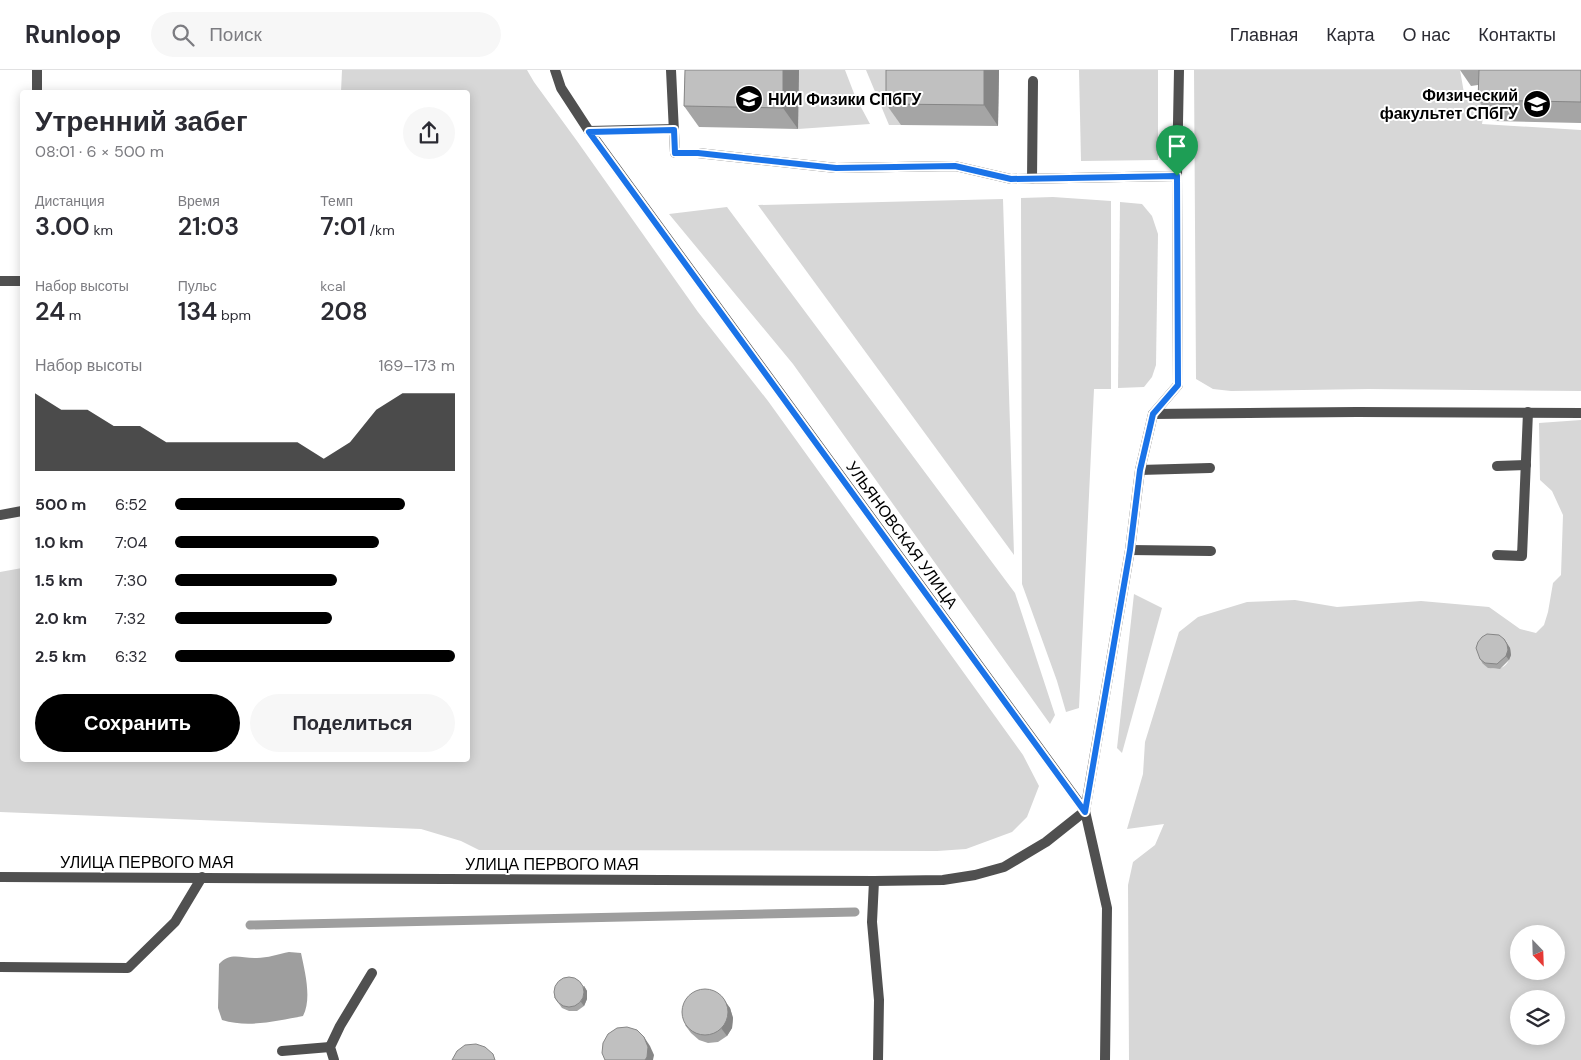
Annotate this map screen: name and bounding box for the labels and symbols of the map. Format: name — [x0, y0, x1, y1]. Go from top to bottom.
school or university icon: НИИ Физики СПбГУ — [734, 84, 764, 114]
place label: Физический факультет СПбГУ — [1380, 85, 1519, 124]
place label: НИИ Физики СПбГУ — [768, 89, 922, 110]
school or university icon: Физический факультет СПбГУ — [1522, 89, 1552, 119]
pin — [1156, 125, 1198, 176]
street label: УЛЬЯНОВСКАЯ УЛИЦА — [841, 457, 963, 613]
street label: УЛИЦА ПЕРВОГО МАЯ — [60, 852, 234, 873]
street label: УЛИЦА ПЕРВОГО МАЯ — [465, 854, 639, 875]
north arrow — [1510, 925, 1565, 980]

